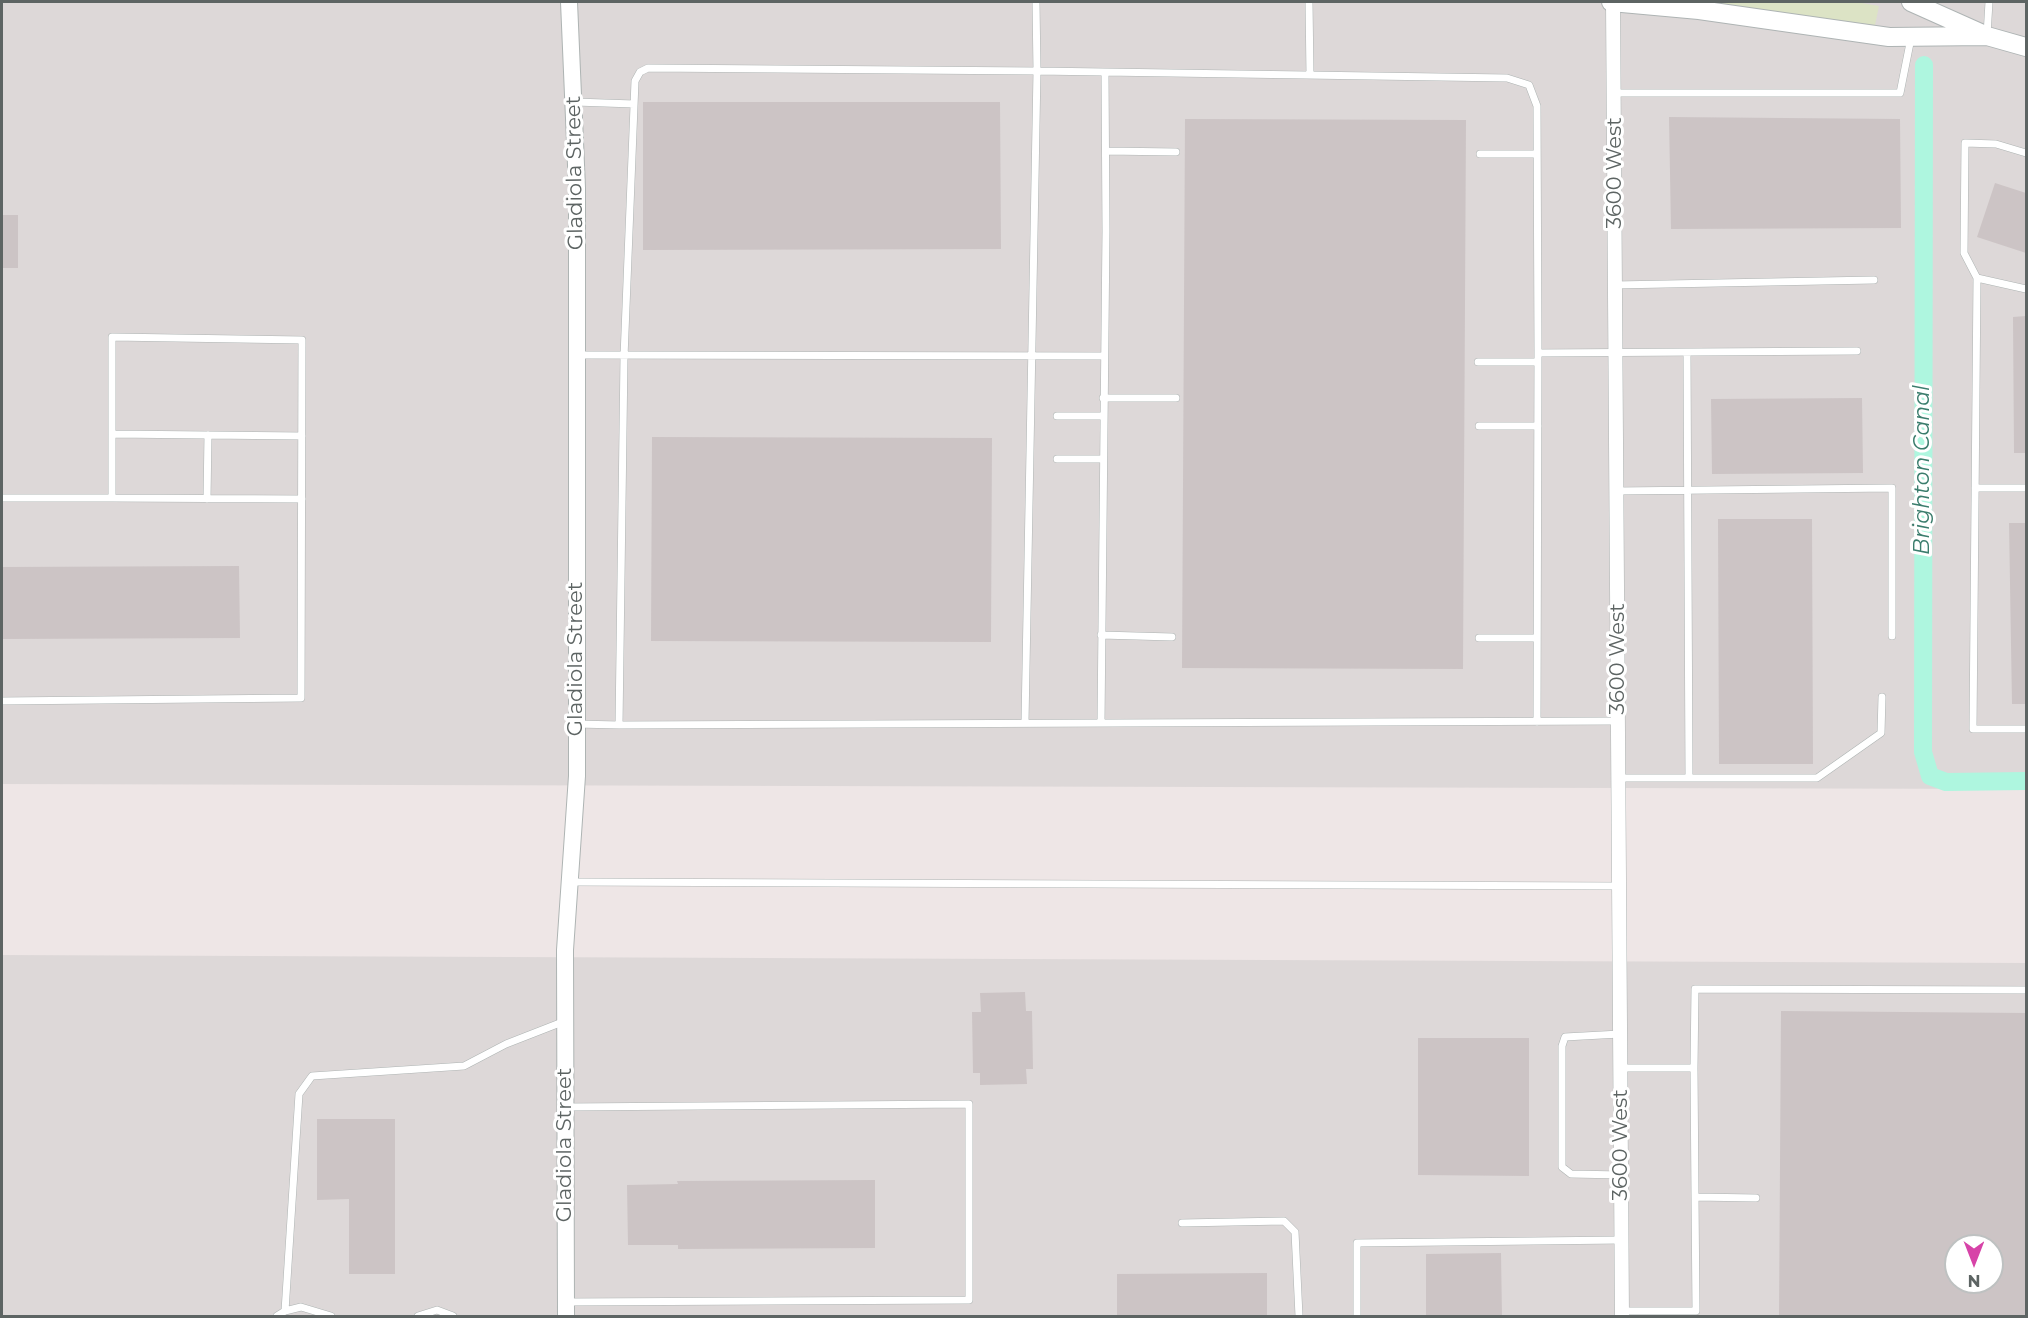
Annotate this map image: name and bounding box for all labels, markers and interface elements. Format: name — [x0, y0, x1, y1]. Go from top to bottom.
street label: Gladiola Street — [561, 96, 589, 250]
street label: 3600 West — [1602, 117, 1628, 229]
water label: Brighton Canal — [1910, 385, 1936, 555]
street label: Gladiola Street — [563, 582, 589, 736]
street label: 3600 West — [1605, 603, 1631, 715]
street label: Gladiola Street — [552, 1068, 578, 1222]
street label: 3600 West — [1608, 1089, 1634, 1201]
north arrow — [1944, 1234, 2004, 1294]
text: N — [1968, 1271, 1980, 1290]

